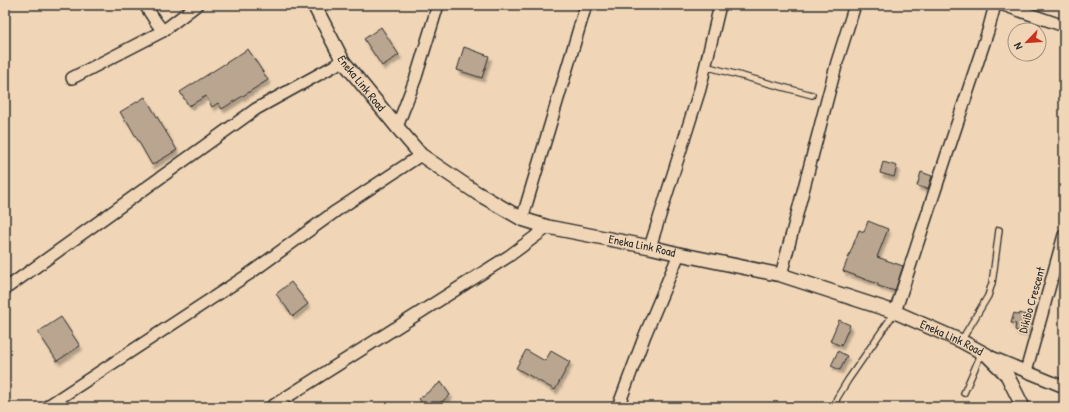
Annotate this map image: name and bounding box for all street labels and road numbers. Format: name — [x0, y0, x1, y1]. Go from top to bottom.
street label: Eneka Link Road — [334, 52, 390, 115]
street label: Eneka Link Road — [607, 230, 678, 261]
street label: Dikibo Crescent — [1014, 264, 1049, 335]
street label: Eneka Link Road — [918, 315, 987, 360]

